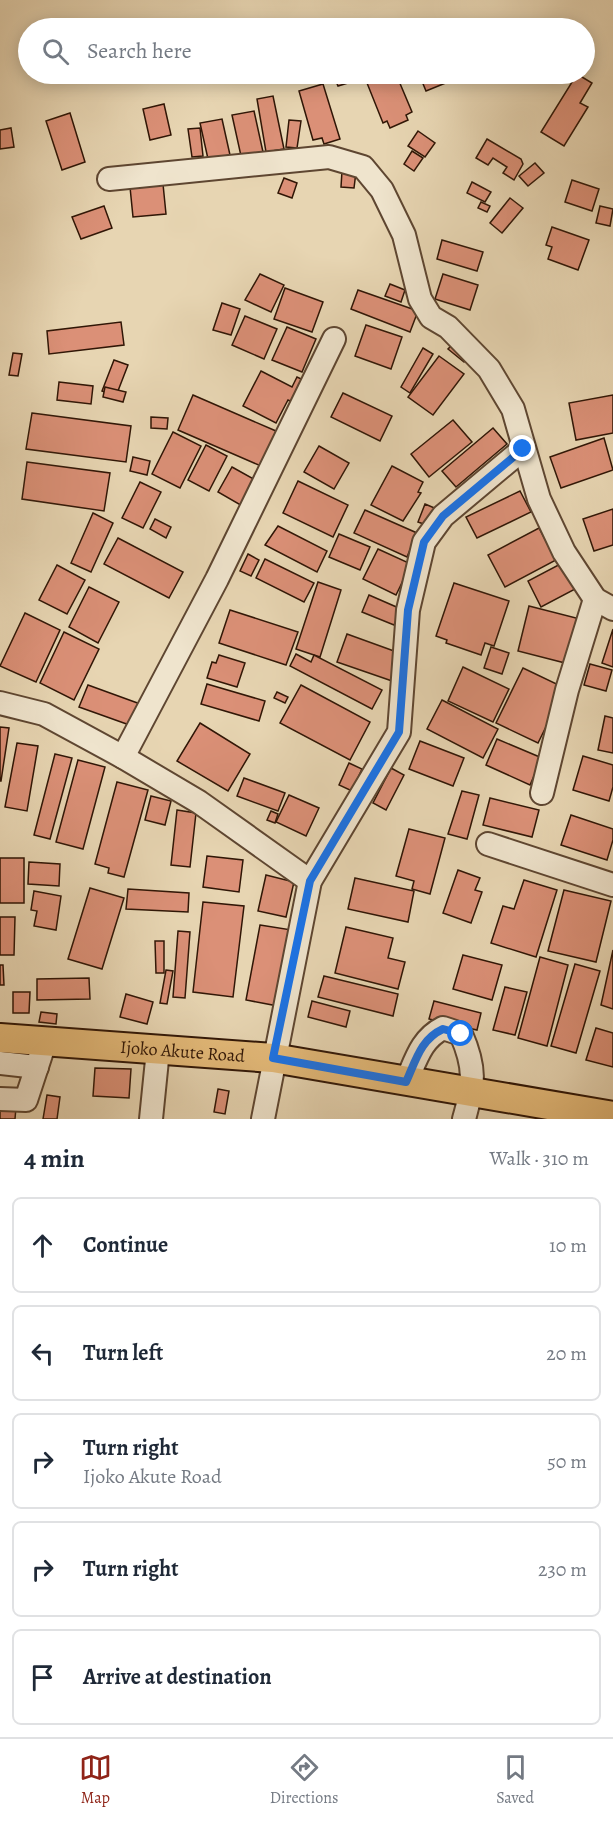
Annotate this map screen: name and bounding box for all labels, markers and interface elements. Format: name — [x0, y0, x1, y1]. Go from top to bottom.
search box — [18, 18, 595, 84]
icon: search — [39, 35, 72, 68]
text: Search here — [87, 36, 192, 66]
route end — [509, 435, 535, 461]
route start — [447, 1020, 473, 1046]
street label: Ijoko Akute Road — [119, 1035, 246, 1068]
text: 4 min — [24, 1141, 85, 1176]
text: Walk · 310 m — [490, 1145, 589, 1172]
icon: ahead — [26, 1229, 59, 1262]
text: Continue — [83, 1230, 168, 1260]
text: 10 m — [549, 1232, 587, 1259]
icon: left — [26, 1337, 59, 1370]
text: Turn left — [83, 1338, 163, 1368]
text: 20 m — [546, 1340, 587, 1367]
text: Turn right — [83, 1433, 179, 1463]
icon: right — [26, 1445, 59, 1478]
text: 50 m — [547, 1448, 587, 1475]
text: Ijoko Akute Road — [83, 1463, 222, 1490]
icon: right — [26, 1553, 59, 1586]
text: Turn right — [83, 1554, 179, 1584]
text: 230 m — [538, 1556, 587, 1583]
icon: arrive — [26, 1661, 59, 1694]
text: Arrive at destination — [83, 1662, 272, 1692]
tab: Map — [79, 1751, 112, 1809]
tab: Directions — [270, 1751, 338, 1809]
tab: Saved — [496, 1751, 534, 1809]

